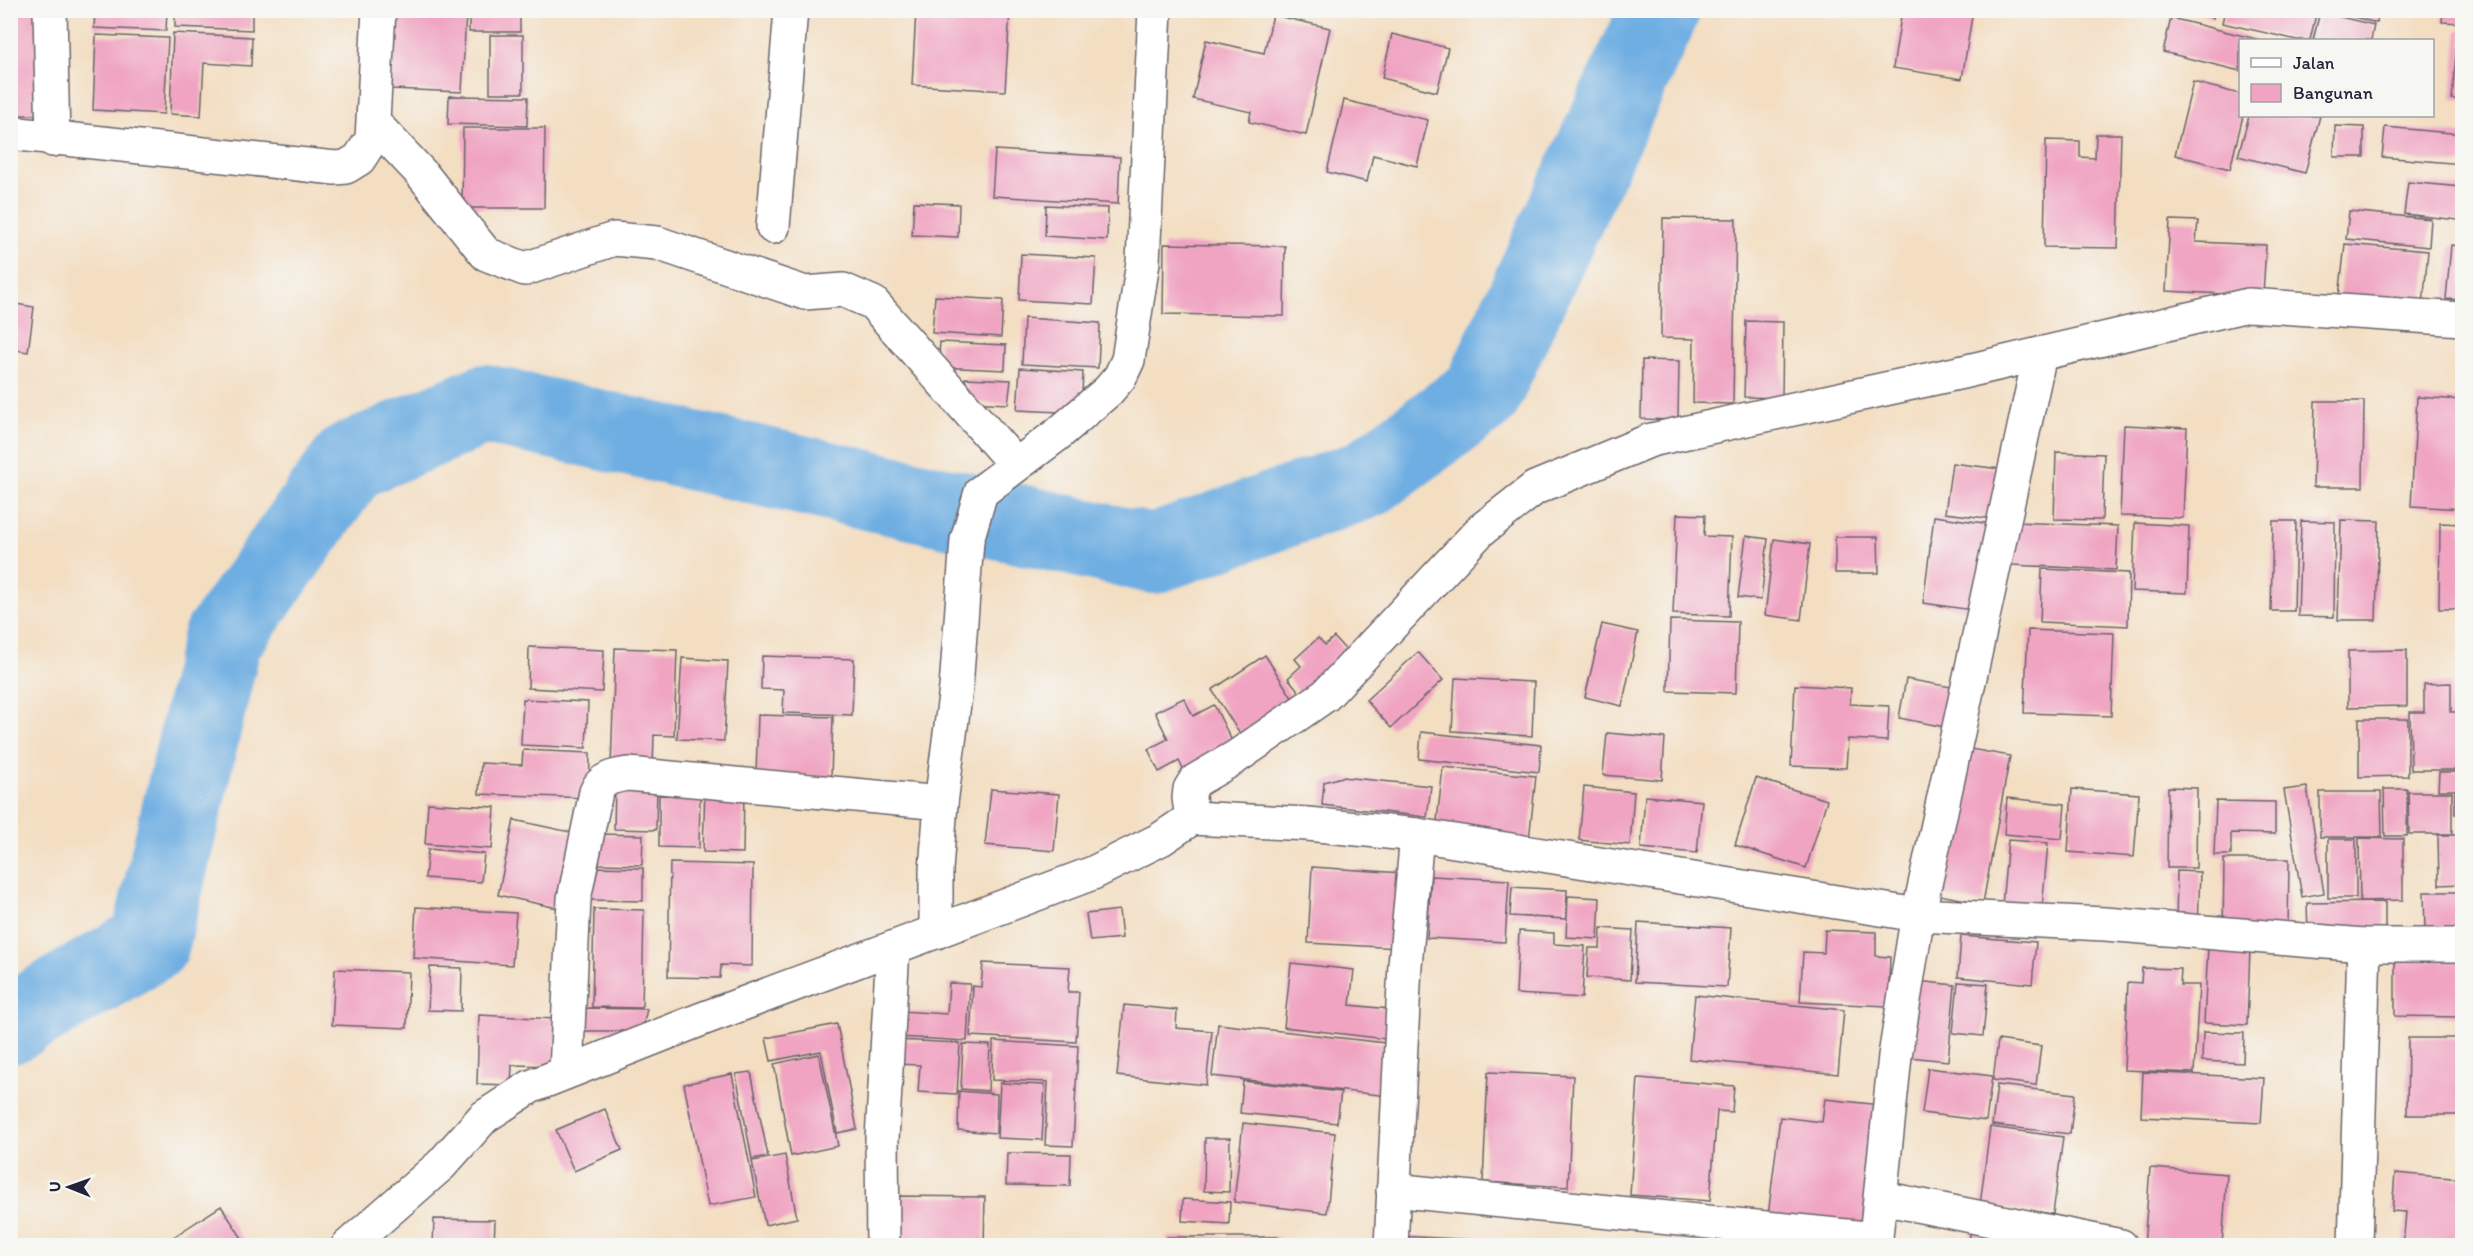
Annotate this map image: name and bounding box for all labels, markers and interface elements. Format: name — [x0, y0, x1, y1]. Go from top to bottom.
legend — [2239, 39, 2434, 117]
text: Jalan — [2293, 52, 2335, 74]
text: Bangunan — [2293, 82, 2373, 104]
north arrow — [39, 1157, 99, 1217]
text: U — [45, 1181, 64, 1192]

